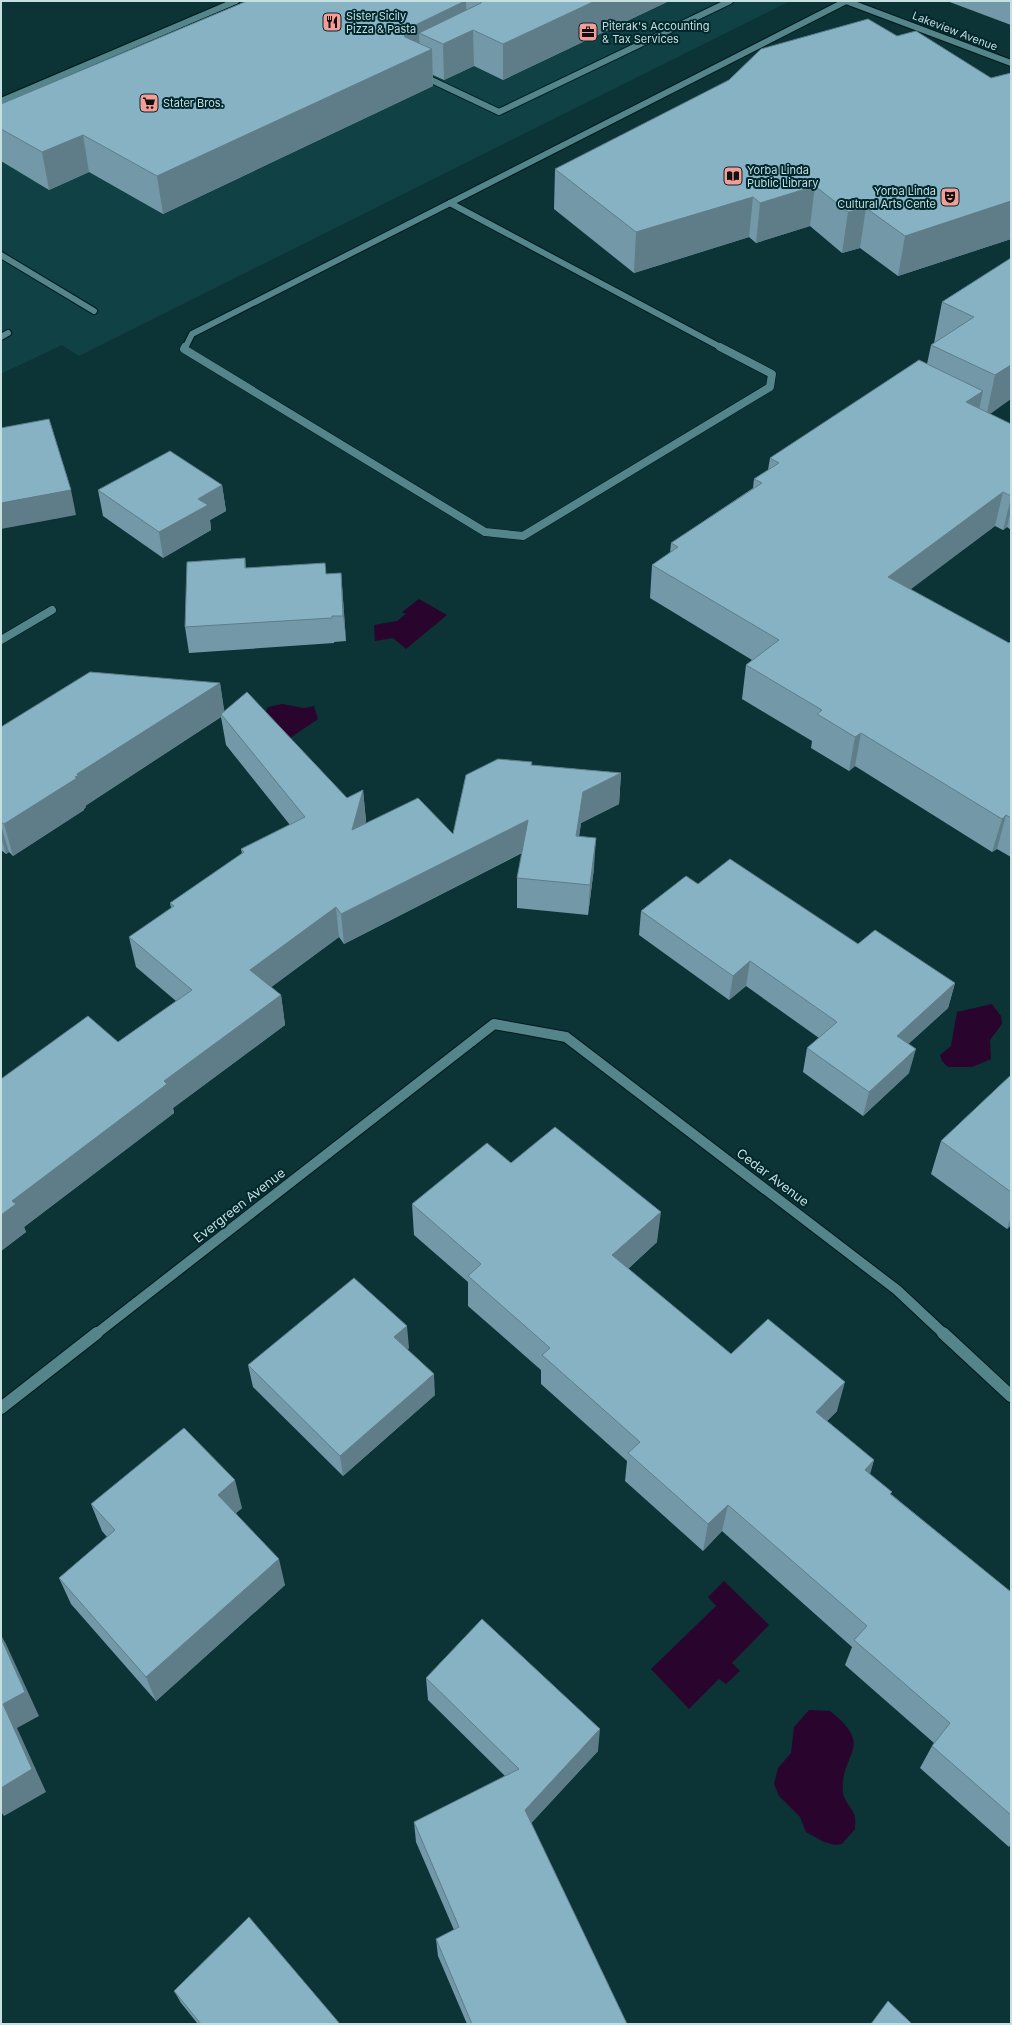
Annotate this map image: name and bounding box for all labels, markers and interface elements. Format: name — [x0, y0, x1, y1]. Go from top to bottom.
street label: Lakeview Avenue — [910, 8, 1000, 54]
place label: Sister Sicily Pizza & Pasta — [346, 9, 416, 36]
restaurant icon: Sister Sicily Pizza & Pasta — [321, 11, 343, 33]
place label: Piterak's Accounting & Tax Services — [602, 19, 709, 46]
office icon: Piterak's Accounting & Tax Services — [577, 21, 599, 43]
supermarket icon: Stater Bros. — [138, 92, 160, 114]
place label: Stater Bros. — [163, 96, 224, 110]
place label: Yorba Linda Public Library — [747, 163, 818, 190]
library icon: Yorba Linda Public Library — [722, 165, 744, 187]
place label: Yorba Linda Cultural Arts Cente — [837, 184, 936, 211]
theatre icon: Yorba Linda Cultural Arts Cente — [939, 186, 961, 208]
street label: Cedar Avenue — [734, 1145, 812, 1209]
street label: Evergreen Avenue — [190, 1164, 288, 1246]

